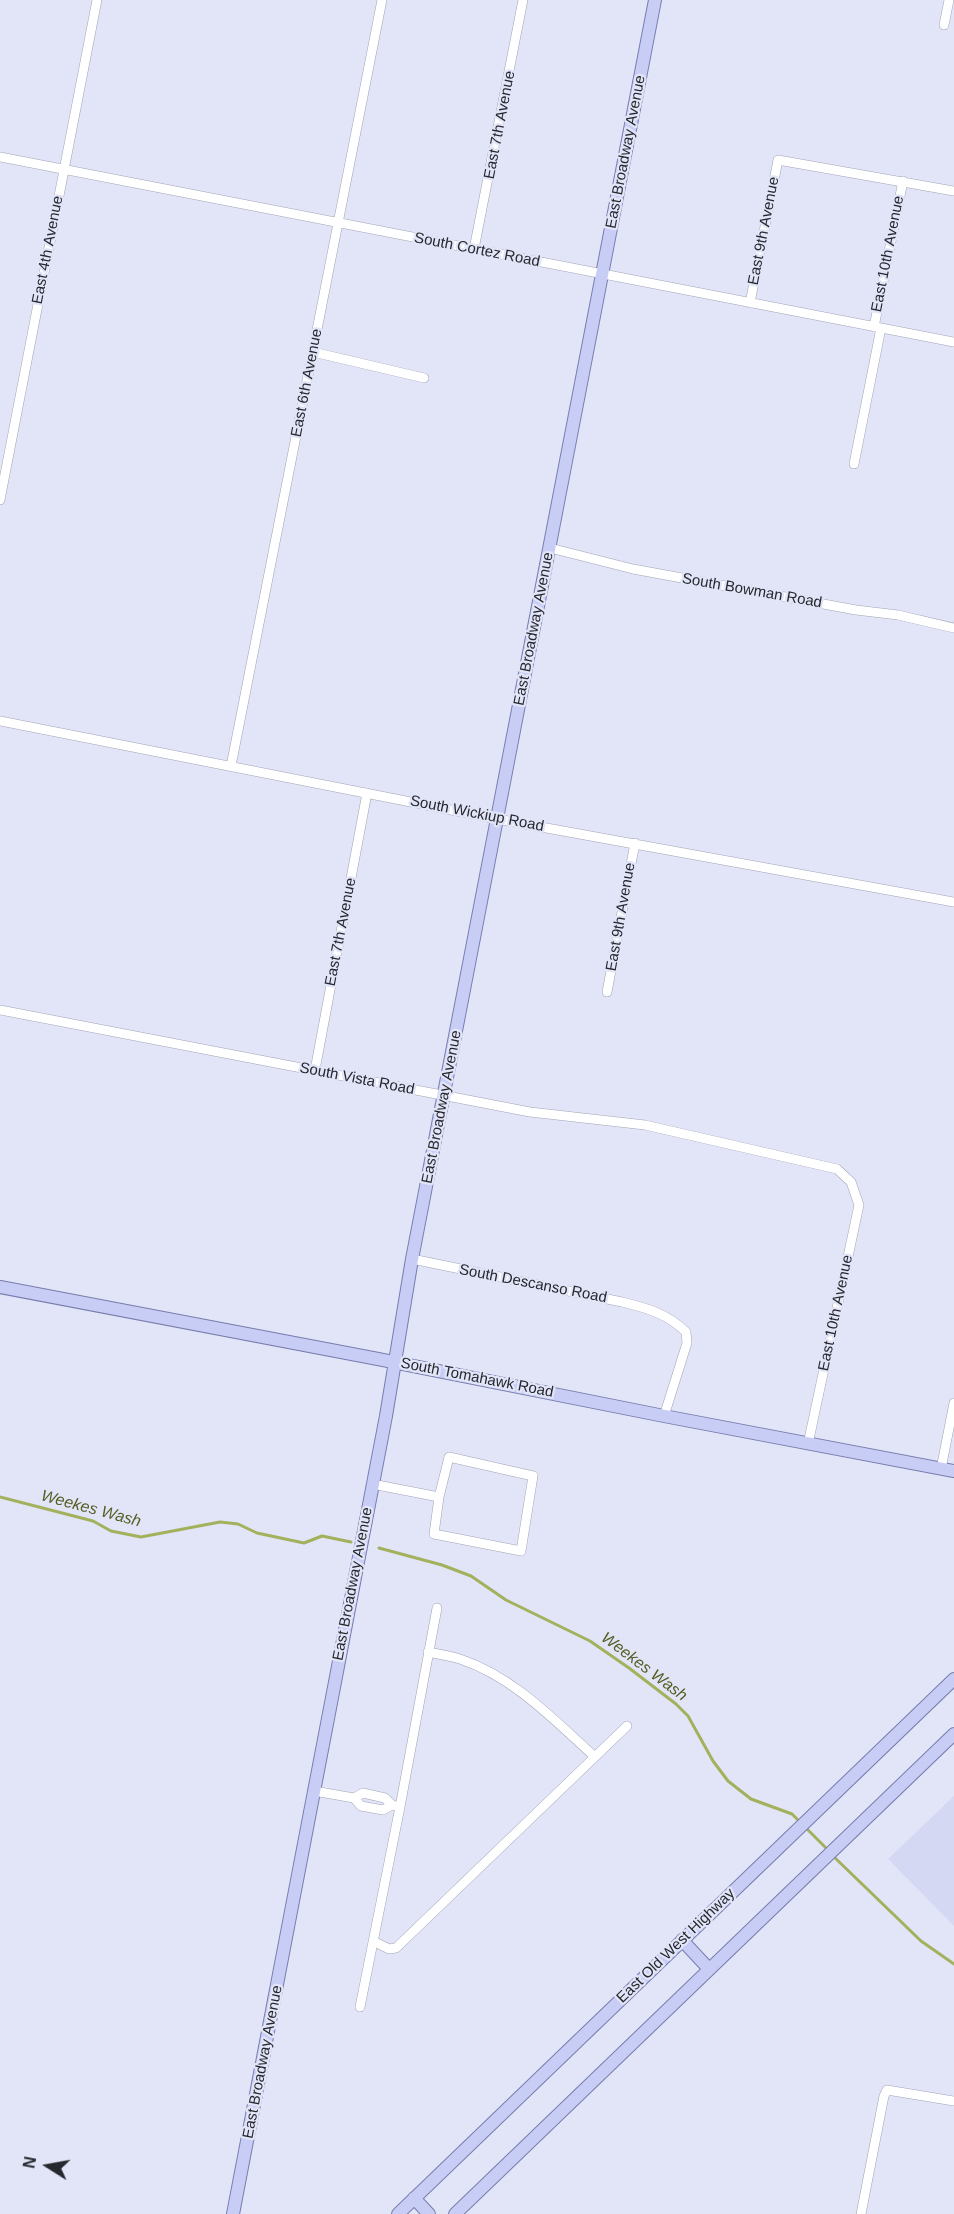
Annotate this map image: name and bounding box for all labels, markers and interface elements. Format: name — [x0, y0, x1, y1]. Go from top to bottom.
street label: East 7th Avenue — [481, 69, 519, 181]
street label: East Broadway Avenue — [602, 74, 650, 230]
street label: East 9th Avenue — [745, 175, 783, 287]
street label: East 4th Avenue — [29, 194, 67, 306]
street label: East 10th Avenue — [868, 194, 908, 314]
street label: South Cortez Road — [413, 229, 541, 271]
street label: East 6th Avenue — [288, 327, 326, 439]
street label: East Broadway Avenue — [510, 551, 558, 707]
street label: South Bowman Road — [681, 570, 823, 612]
street label: South Wickiup Road — [409, 792, 545, 836]
street label: East 9th Avenue — [603, 861, 639, 973]
street label: East 7th Avenue — [322, 876, 360, 988]
street label: East Broadway Avenue — [418, 1029, 466, 1185]
street label: South Vista Road — [298, 1059, 416, 1099]
street label: East 10th Avenue — [815, 1253, 857, 1373]
street label: South Descanso Road — [458, 1261, 608, 1307]
street label: South Tomahawk Road — [399, 1354, 555, 1402]
water label: Weekes Wash — [39, 1486, 143, 1532]
street label: East Broadway Avenue — [329, 1506, 377, 1662]
water label: Weekes Wash — [597, 1628, 691, 1706]
street label: East Old West Highway — [613, 1885, 739, 2007]
street label: East Broadway Avenue — [239, 1984, 287, 2140]
north arrow — [18, 2136, 78, 2196]
text: N — [20, 2155, 39, 2170]

